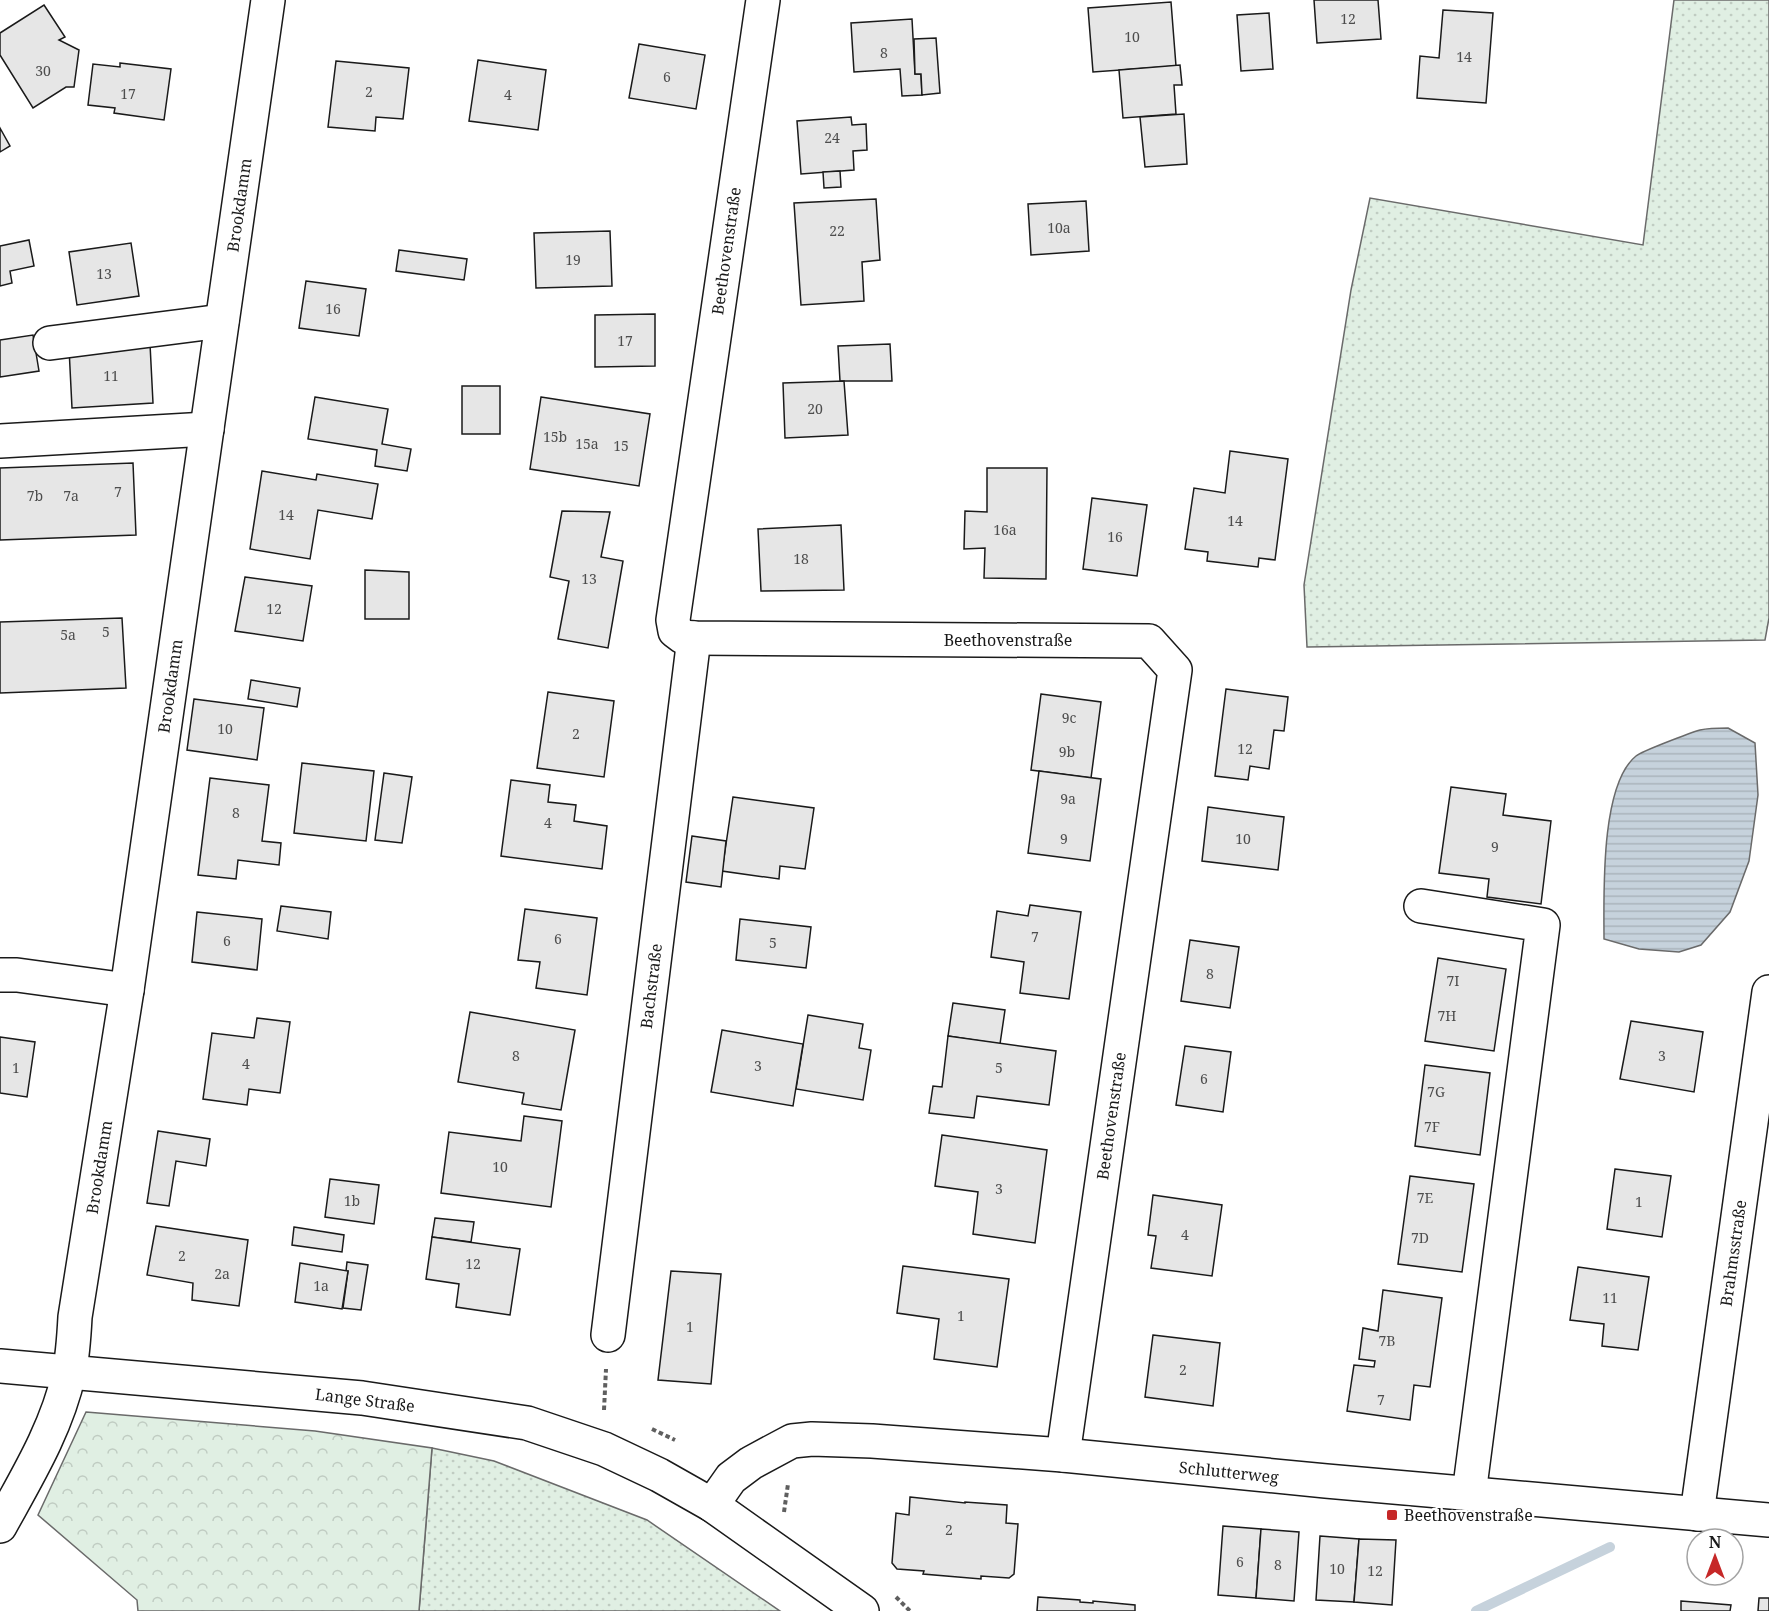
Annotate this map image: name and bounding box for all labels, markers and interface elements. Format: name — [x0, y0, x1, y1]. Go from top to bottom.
house number: 12 — [1340, 9, 1356, 28]
house number: 10 — [1124, 27, 1140, 46]
house number: 8 — [880, 43, 888, 62]
house number: 14 — [1456, 47, 1472, 66]
house number: 30 — [35, 61, 51, 80]
house number: 6 — [663, 67, 671, 86]
house number: 2 — [365, 82, 373, 101]
house number: 17 — [120, 84, 136, 103]
house number: 4 — [504, 85, 512, 104]
house number: 24 — [824, 128, 840, 147]
street label: Brookdamm — [222, 157, 256, 253]
street label: Beethovenstraße — [706, 186, 746, 316]
house number: 10a — [1047, 218, 1071, 237]
house number: 22 — [829, 221, 845, 240]
house number: 19 — [565, 250, 581, 269]
house number: 13 — [96, 264, 112, 283]
house number: 16 — [325, 299, 341, 318]
house number: 17 — [617, 331, 633, 350]
house number: 11 — [103, 366, 119, 385]
house number: 20 — [807, 399, 823, 418]
house number: 15b — [543, 427, 567, 446]
house number: 15a — [575, 434, 599, 453]
house number: 15 — [613, 436, 629, 455]
house number: 7 — [114, 482, 122, 501]
house number: 7b — [27, 486, 43, 505]
house number: 7a — [63, 486, 79, 505]
house number: 14 — [278, 505, 294, 524]
house number: 14 — [1227, 511, 1243, 530]
house number: 16a — [993, 520, 1017, 539]
house number: 16 — [1107, 527, 1123, 546]
house number: 18 — [793, 549, 809, 568]
house number: 13 — [581, 569, 597, 588]
house number: 12 — [266, 599, 282, 618]
house number: 5 — [102, 622, 110, 641]
house number: 5a — [60, 625, 76, 644]
street label: Beethovenstraße — [944, 629, 1072, 651]
street label: Brookdamm — [153, 638, 187, 734]
house number: 9c — [1062, 708, 1076, 727]
house number: 10 — [217, 719, 233, 738]
house number: 2 — [572, 724, 580, 743]
house number: 12 — [1237, 739, 1253, 758]
house number: 9b — [1059, 742, 1075, 761]
house number: 9a — [1060, 789, 1076, 808]
house number: 8 — [232, 803, 240, 822]
house number: 4 — [544, 813, 552, 832]
house number: 9 — [1060, 829, 1068, 848]
house number: 10 — [1235, 829, 1251, 848]
house number: 9 — [1491, 837, 1499, 856]
house number: 7 — [1031, 927, 1039, 946]
house number: 6 — [554, 929, 562, 948]
house number: 6 — [223, 931, 231, 950]
house number: 5 — [769, 933, 777, 952]
street label: Bachstraße — [635, 942, 667, 1030]
house number: 8 — [1206, 964, 1214, 983]
house number: 7I — [1447, 971, 1459, 990]
house number: 7H — [1438, 1006, 1456, 1025]
house number: 8 — [512, 1046, 520, 1065]
house number: 3 — [1658, 1046, 1666, 1065]
street label: Beethovenstraße — [1091, 1051, 1131, 1181]
house number: 4 — [242, 1054, 250, 1073]
house number: 3 — [754, 1056, 762, 1075]
house number: 1 — [12, 1058, 20, 1077]
house number: 5 — [995, 1058, 1003, 1077]
house number: 6 — [1200, 1069, 1208, 1088]
house number: 7G — [1427, 1082, 1445, 1101]
house number: 7F — [1424, 1117, 1440, 1136]
street label: Brookdamm — [81, 1119, 117, 1215]
house number: 10 — [492, 1157, 508, 1176]
house number: 3 — [995, 1179, 1003, 1198]
house number: 7E — [1417, 1188, 1434, 1207]
house number: 1b — [344, 1191, 360, 1210]
house number: 1 — [1635, 1192, 1643, 1211]
street label: Brahmsstraße — [1715, 1198, 1751, 1308]
house number: 4 — [1181, 1225, 1189, 1244]
house number: 7D — [1411, 1228, 1429, 1247]
house number: 2 — [178, 1246, 186, 1265]
house number: 12 — [465, 1254, 481, 1273]
house number: 2a — [214, 1264, 230, 1283]
house number: 1a — [313, 1276, 329, 1295]
house number: 11 — [1602, 1288, 1618, 1307]
house number: 1 — [957, 1306, 965, 1325]
house number: 1 — [686, 1317, 694, 1336]
house number: 7B — [1379, 1331, 1395, 1350]
house number: 2 — [1179, 1360, 1187, 1379]
street label: Lange Straße — [314, 1383, 416, 1417]
house number: 7 — [1377, 1390, 1385, 1409]
street label: Schlutterweg — [1178, 1456, 1280, 1488]
place label: Beethovenstraße — [1404, 1504, 1533, 1526]
marker: Beethovenstraße — [1385, 1508, 1399, 1522]
house number: 2 — [945, 1520, 953, 1539]
north arrow — [1685, 1527, 1745, 1587]
text: N — [1709, 1531, 1722, 1553]
house number: 6 — [1236, 1552, 1244, 1571]
house number: 8 — [1274, 1555, 1282, 1574]
house number: 10 — [1329, 1559, 1345, 1578]
house number: 12 — [1367, 1561, 1383, 1580]

